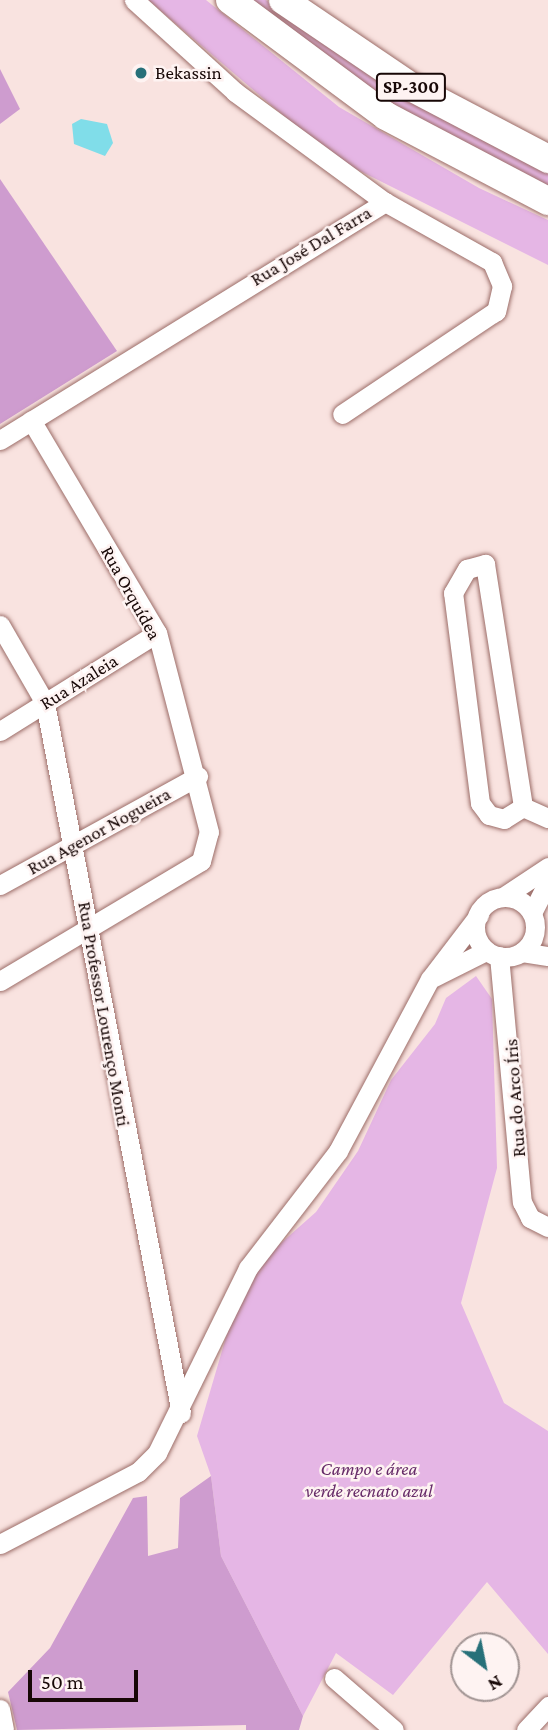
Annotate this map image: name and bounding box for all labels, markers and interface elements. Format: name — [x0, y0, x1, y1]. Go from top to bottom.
place label: Bekassin — [155, 62, 222, 84]
marker: Bekassin — [133, 65, 149, 81]
road number: SP-300 — [374, 72, 448, 102]
street label: Rua José Dal Farra — [246, 201, 376, 291]
street label: Rua Orquídea — [96, 542, 166, 644]
street label: Rua Azaleia — [36, 649, 122, 715]
street label: Rua Agenor Nogueira — [23, 782, 175, 880]
street label: Rua Professor Lourenço Monti — [73, 900, 135, 1128]
street label: Rua do Arco Íris — [499, 1038, 531, 1158]
park label: Campo e área verde recnato azul — [305, 1458, 433, 1502]
north arrow — [450, 1632, 520, 1702]
scale bar — [32, 1656, 142, 1700]
text: 50 m — [41, 1670, 84, 1694]
text: N — [484, 1671, 506, 1696]

